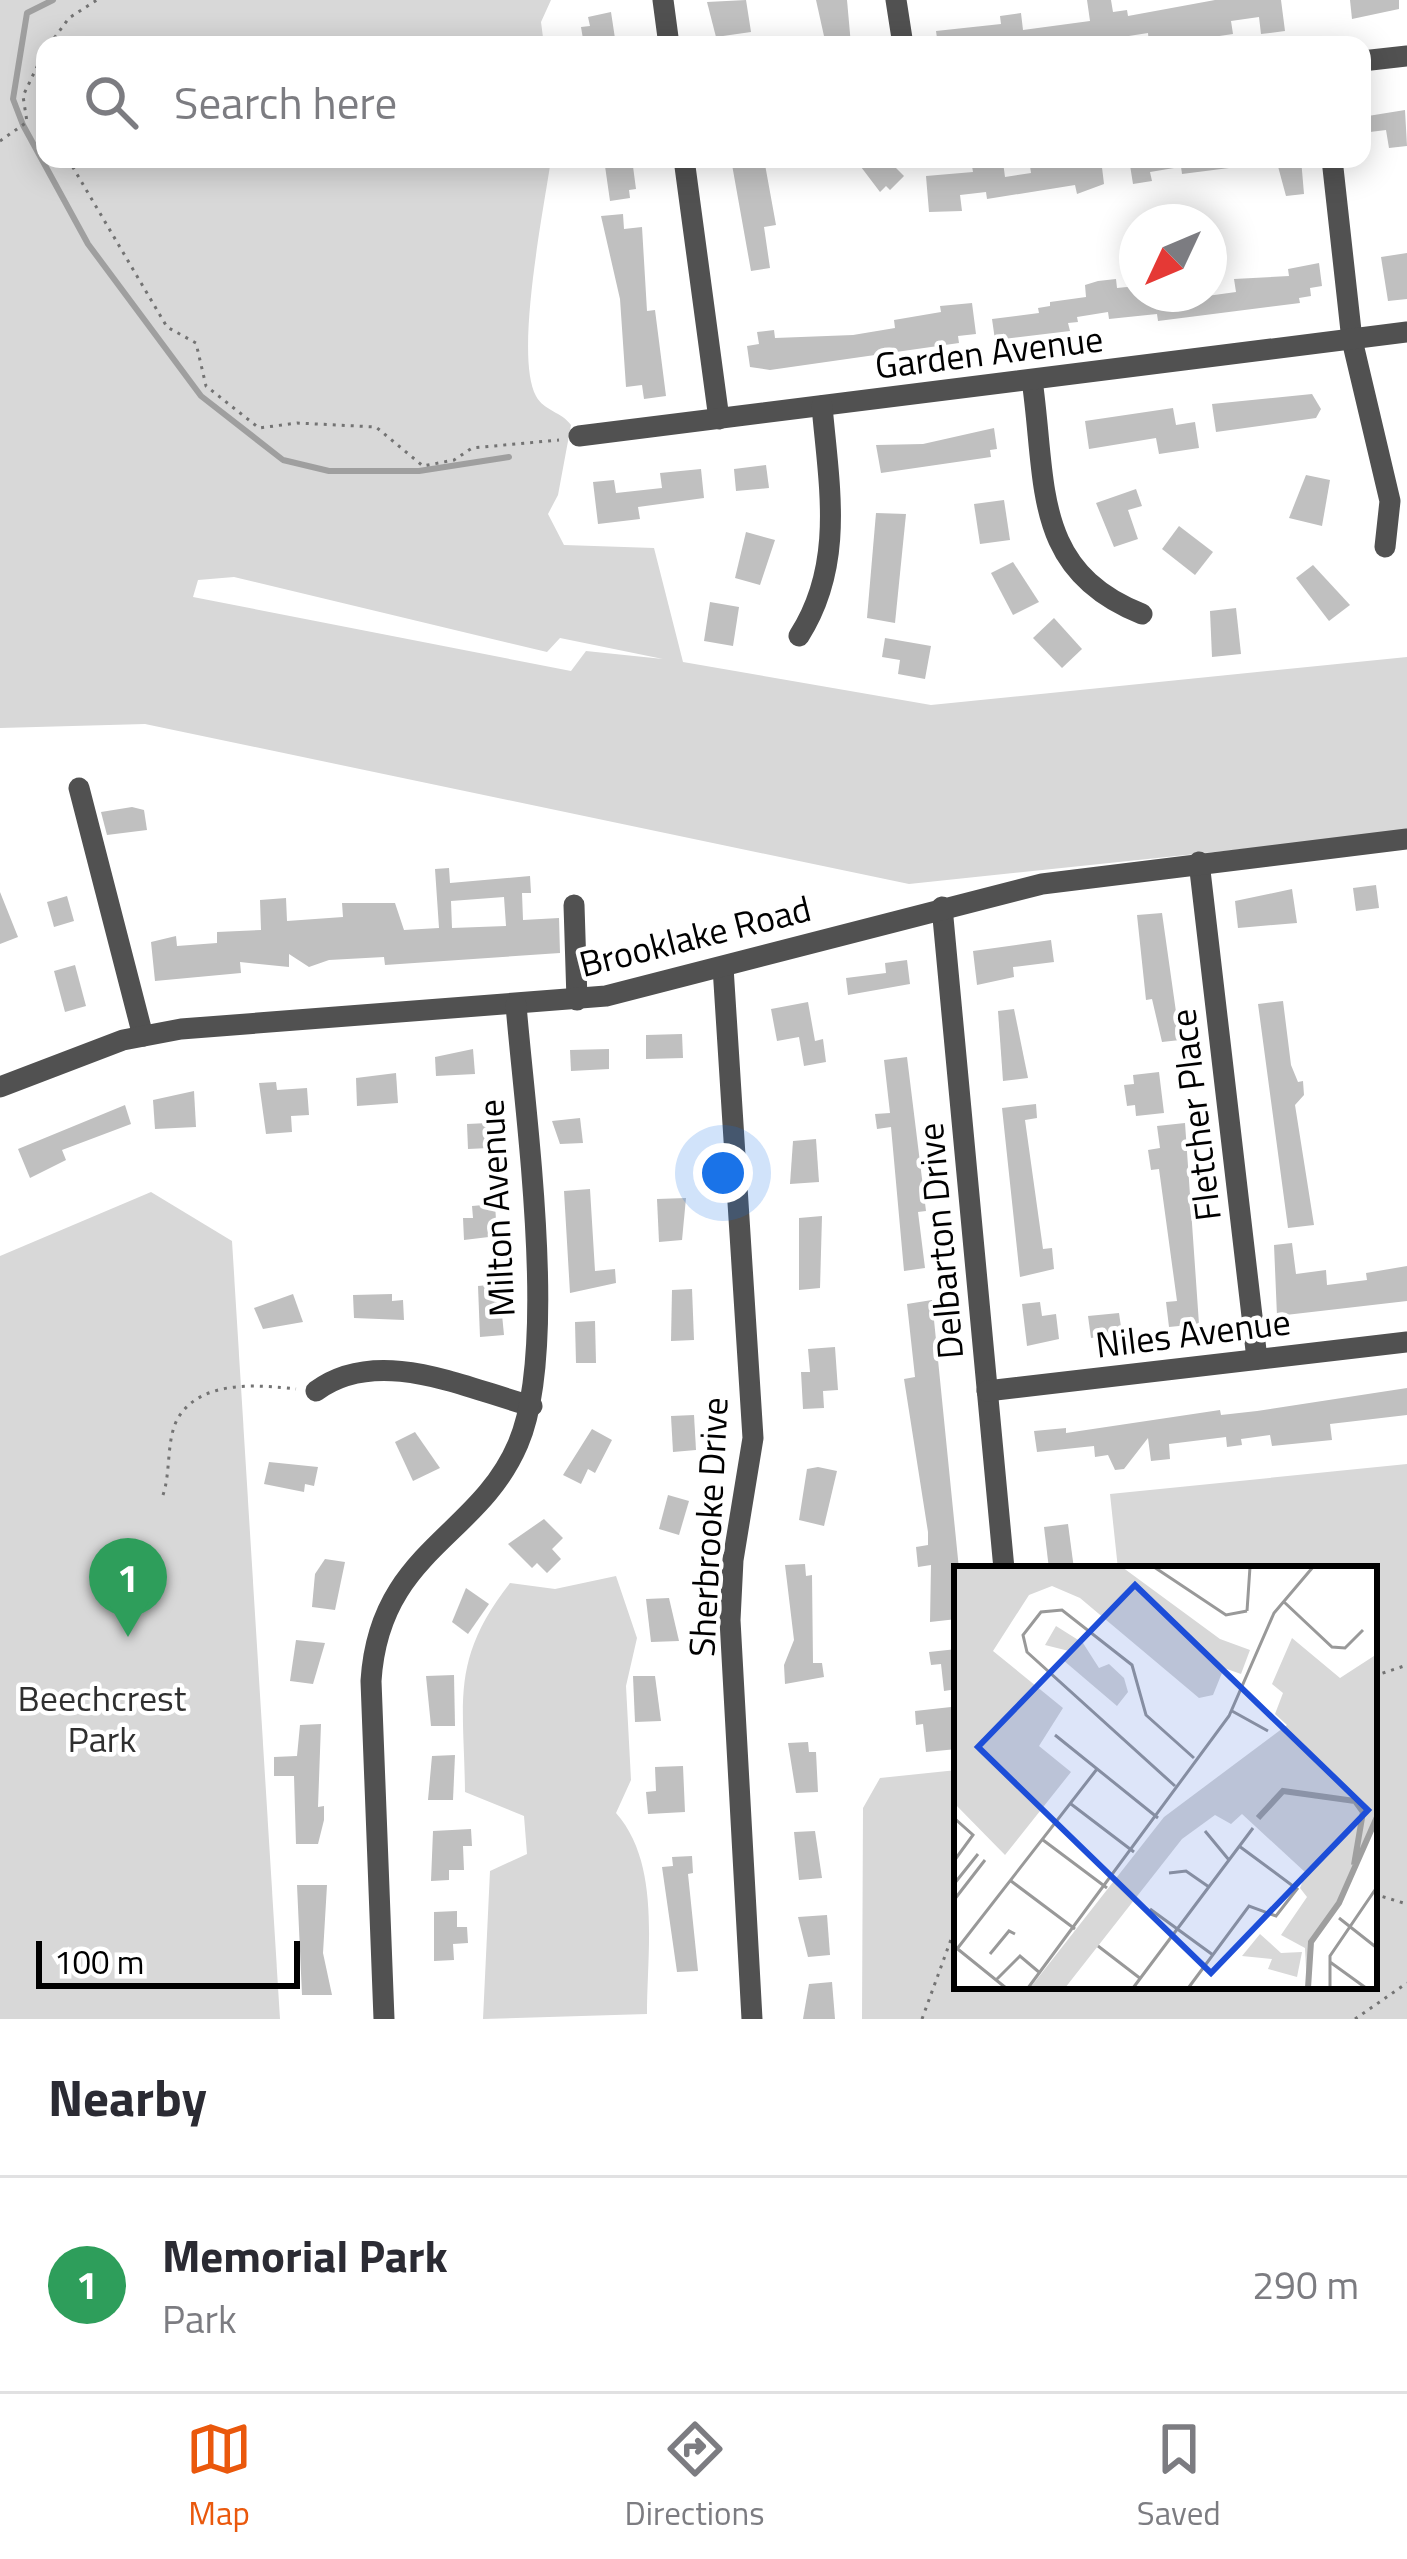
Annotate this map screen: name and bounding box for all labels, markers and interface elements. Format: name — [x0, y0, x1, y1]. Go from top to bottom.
search box — [36, 36, 1371, 168]
text: Search here — [174, 68, 397, 136]
icon: search — [78, 69, 144, 135]
north arrow — [1119, 204, 1227, 312]
street label: Garden Avenue — [872, 310, 1106, 393]
street label: Brooklake Road — [573, 880, 816, 991]
street label: Fletcher Place — [1154, 1006, 1235, 1224]
street label: Milton Avenue — [462, 1098, 529, 1318]
street label: Delbarton Drive — [902, 1121, 977, 1361]
your location — [693, 1143, 753, 1203]
street label: Niles Avenue — [1092, 1293, 1294, 1372]
street label: Sherbrooke Drive — [673, 1396, 742, 1658]
pin: 1 — [89, 1538, 167, 1637]
inset map — [954, 1566, 1377, 1989]
park label: Beechcrest Park — [18, 1670, 187, 1766]
scale bar — [36, 1935, 300, 1988]
text: 100 m — [54, 1937, 144, 1987]
text: Nearby — [48, 2058, 207, 2136]
text: Memorial Park — [162, 2221, 448, 2289]
text: 1 — [76, 2255, 98, 2314]
text: 290 m — [1252, 2255, 1359, 2314]
text: Park — [162, 2289, 237, 2348]
tab: Map — [186, 2416, 252, 2538]
tab: Directions — [625, 2416, 764, 2538]
tab: Saved — [1137, 2416, 1221, 2538]

